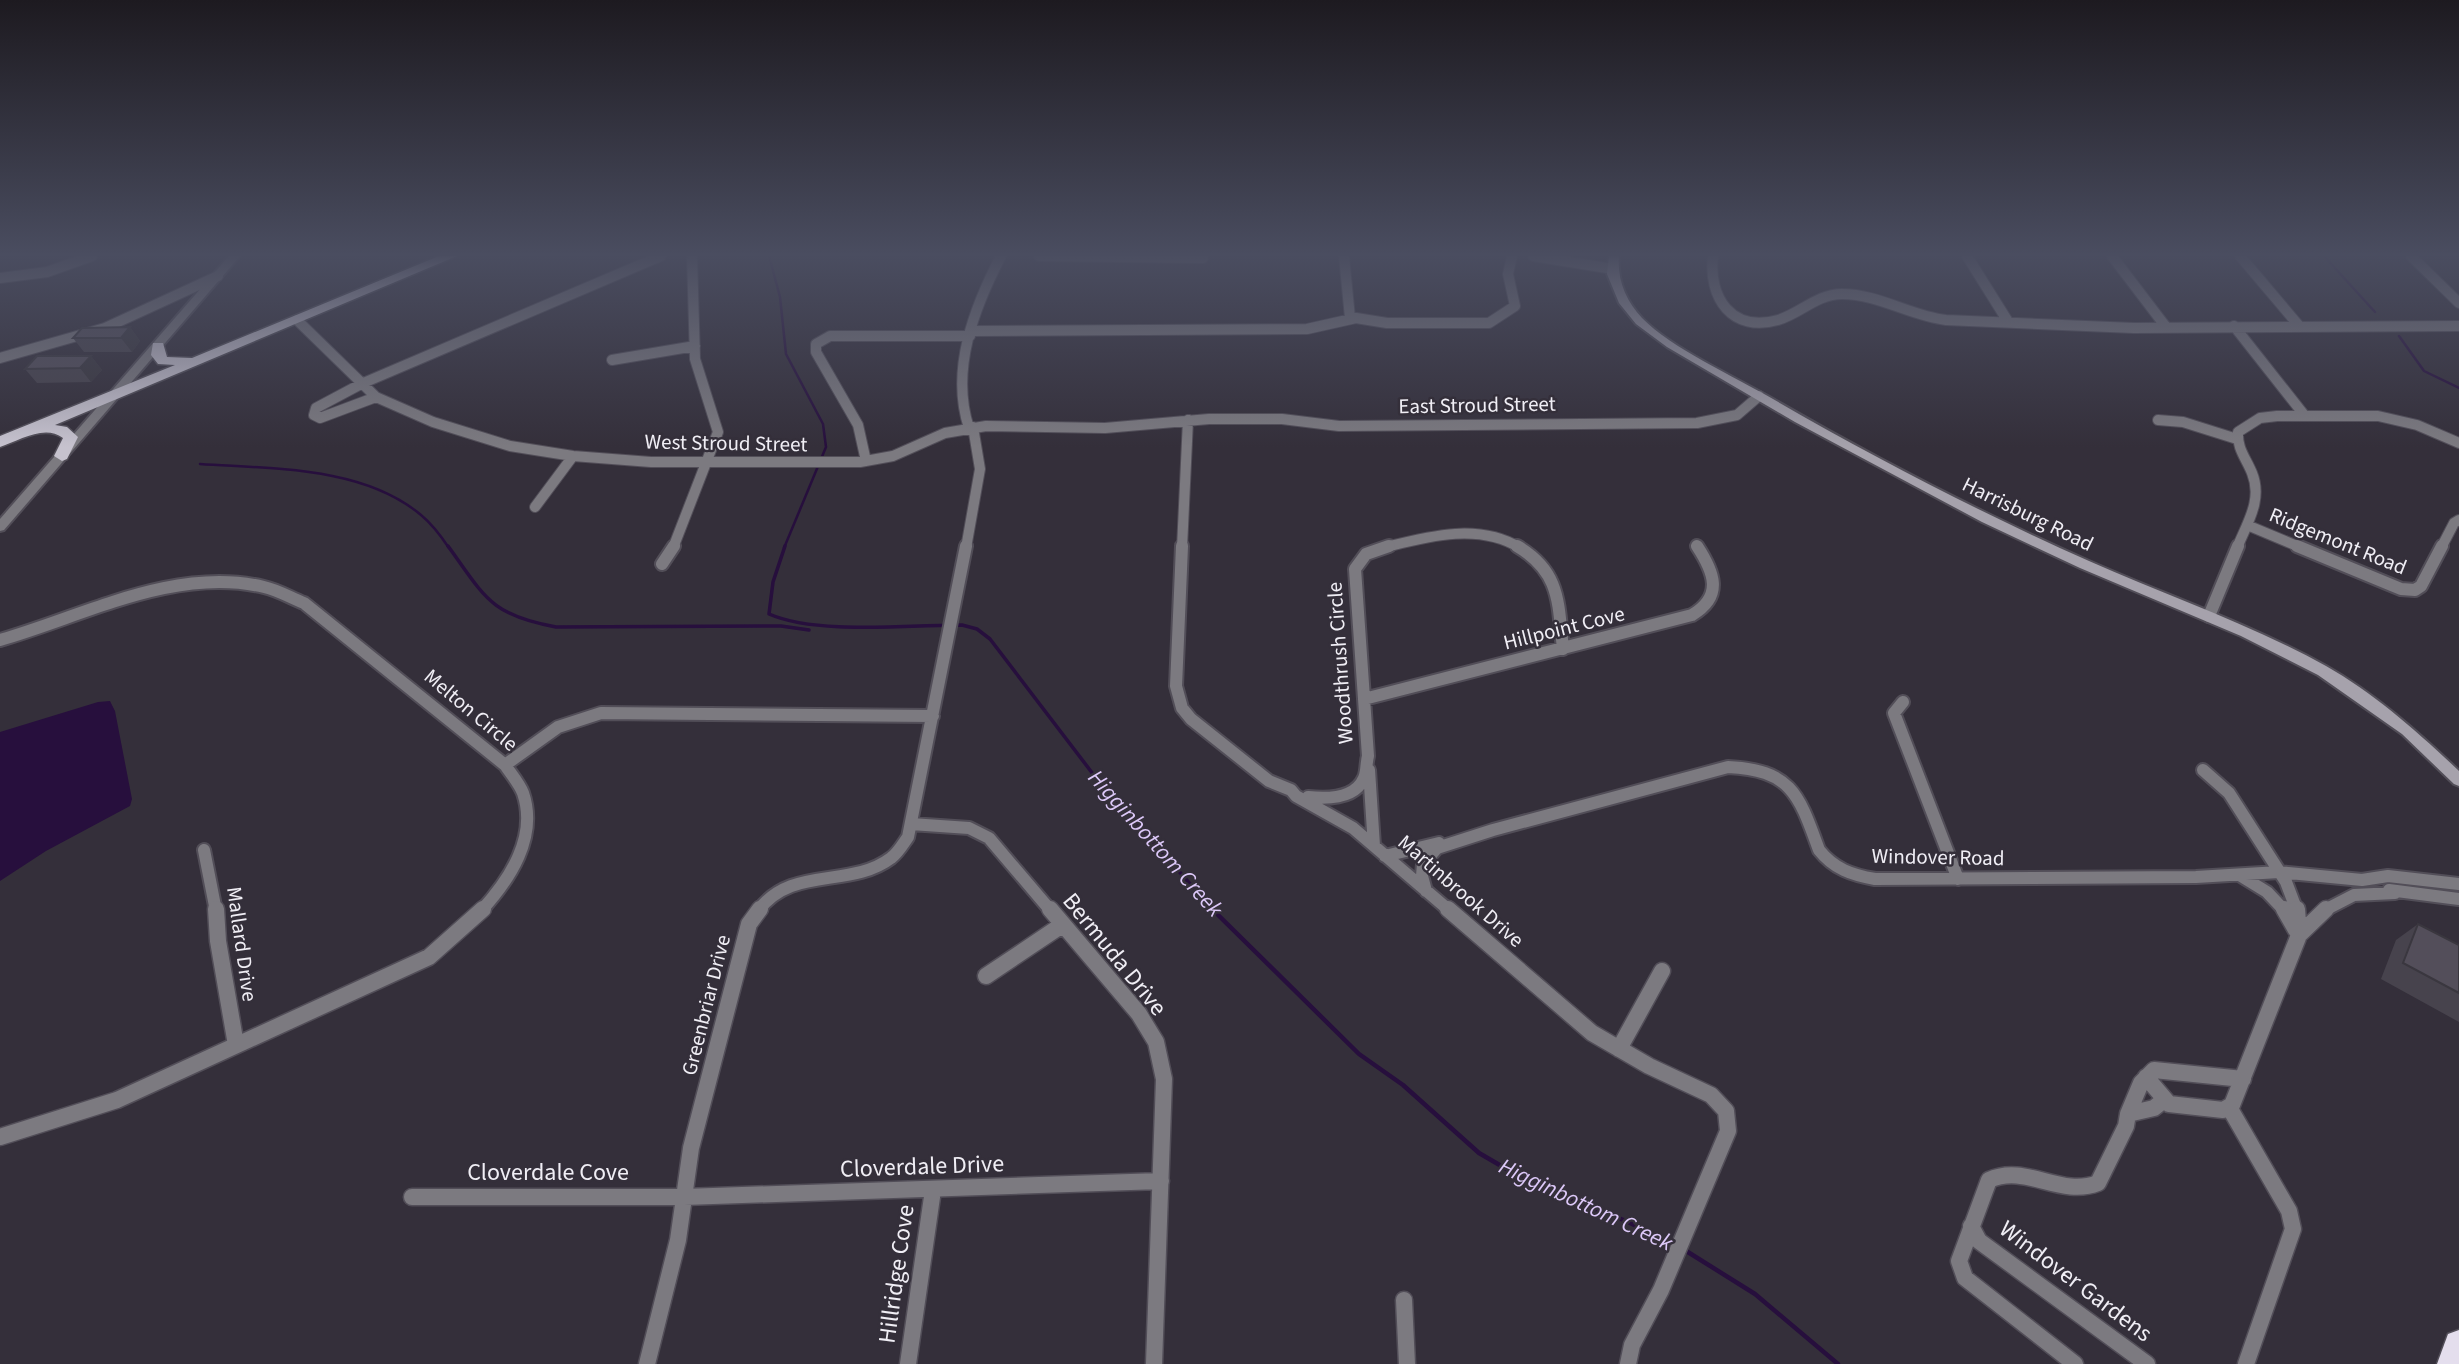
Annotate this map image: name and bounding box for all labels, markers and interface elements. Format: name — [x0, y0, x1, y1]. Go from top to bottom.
street label: East Stroud Street — [1398, 389, 1556, 421]
street label: West Stroud Street — [644, 427, 808, 459]
street label: Harrisburg Road — [1957, 469, 2099, 559]
street label: Ridgemont Road — [2265, 500, 2411, 582]
street label: Woodthrush Circle — [1319, 581, 1361, 745]
street label: Hillpoint Cove — [1500, 598, 1628, 658]
street label: Melton Circle — [418, 662, 524, 758]
water label: Higginbottom Creek — [1080, 762, 1232, 925]
street label: Martinbrook Drive — [1391, 828, 1531, 954]
street label: Windover Road — [1871, 841, 2005, 873]
street label: Mallard Drive — [219, 885, 265, 1003]
street label: Bermuda Drive — [1054, 885, 1175, 1023]
street label: Greenbriar Drive — [674, 932, 738, 1078]
street label: Cloverdale Drive — [839, 1146, 1005, 1187]
water label: Higginbottom Creek — [1493, 1150, 1679, 1260]
street label: Cloverdale Cove — [467, 1155, 629, 1190]
street label: Hillridge Cove — [869, 1203, 924, 1346]
street label: Windover Gardens — [1992, 1212, 2160, 1351]

